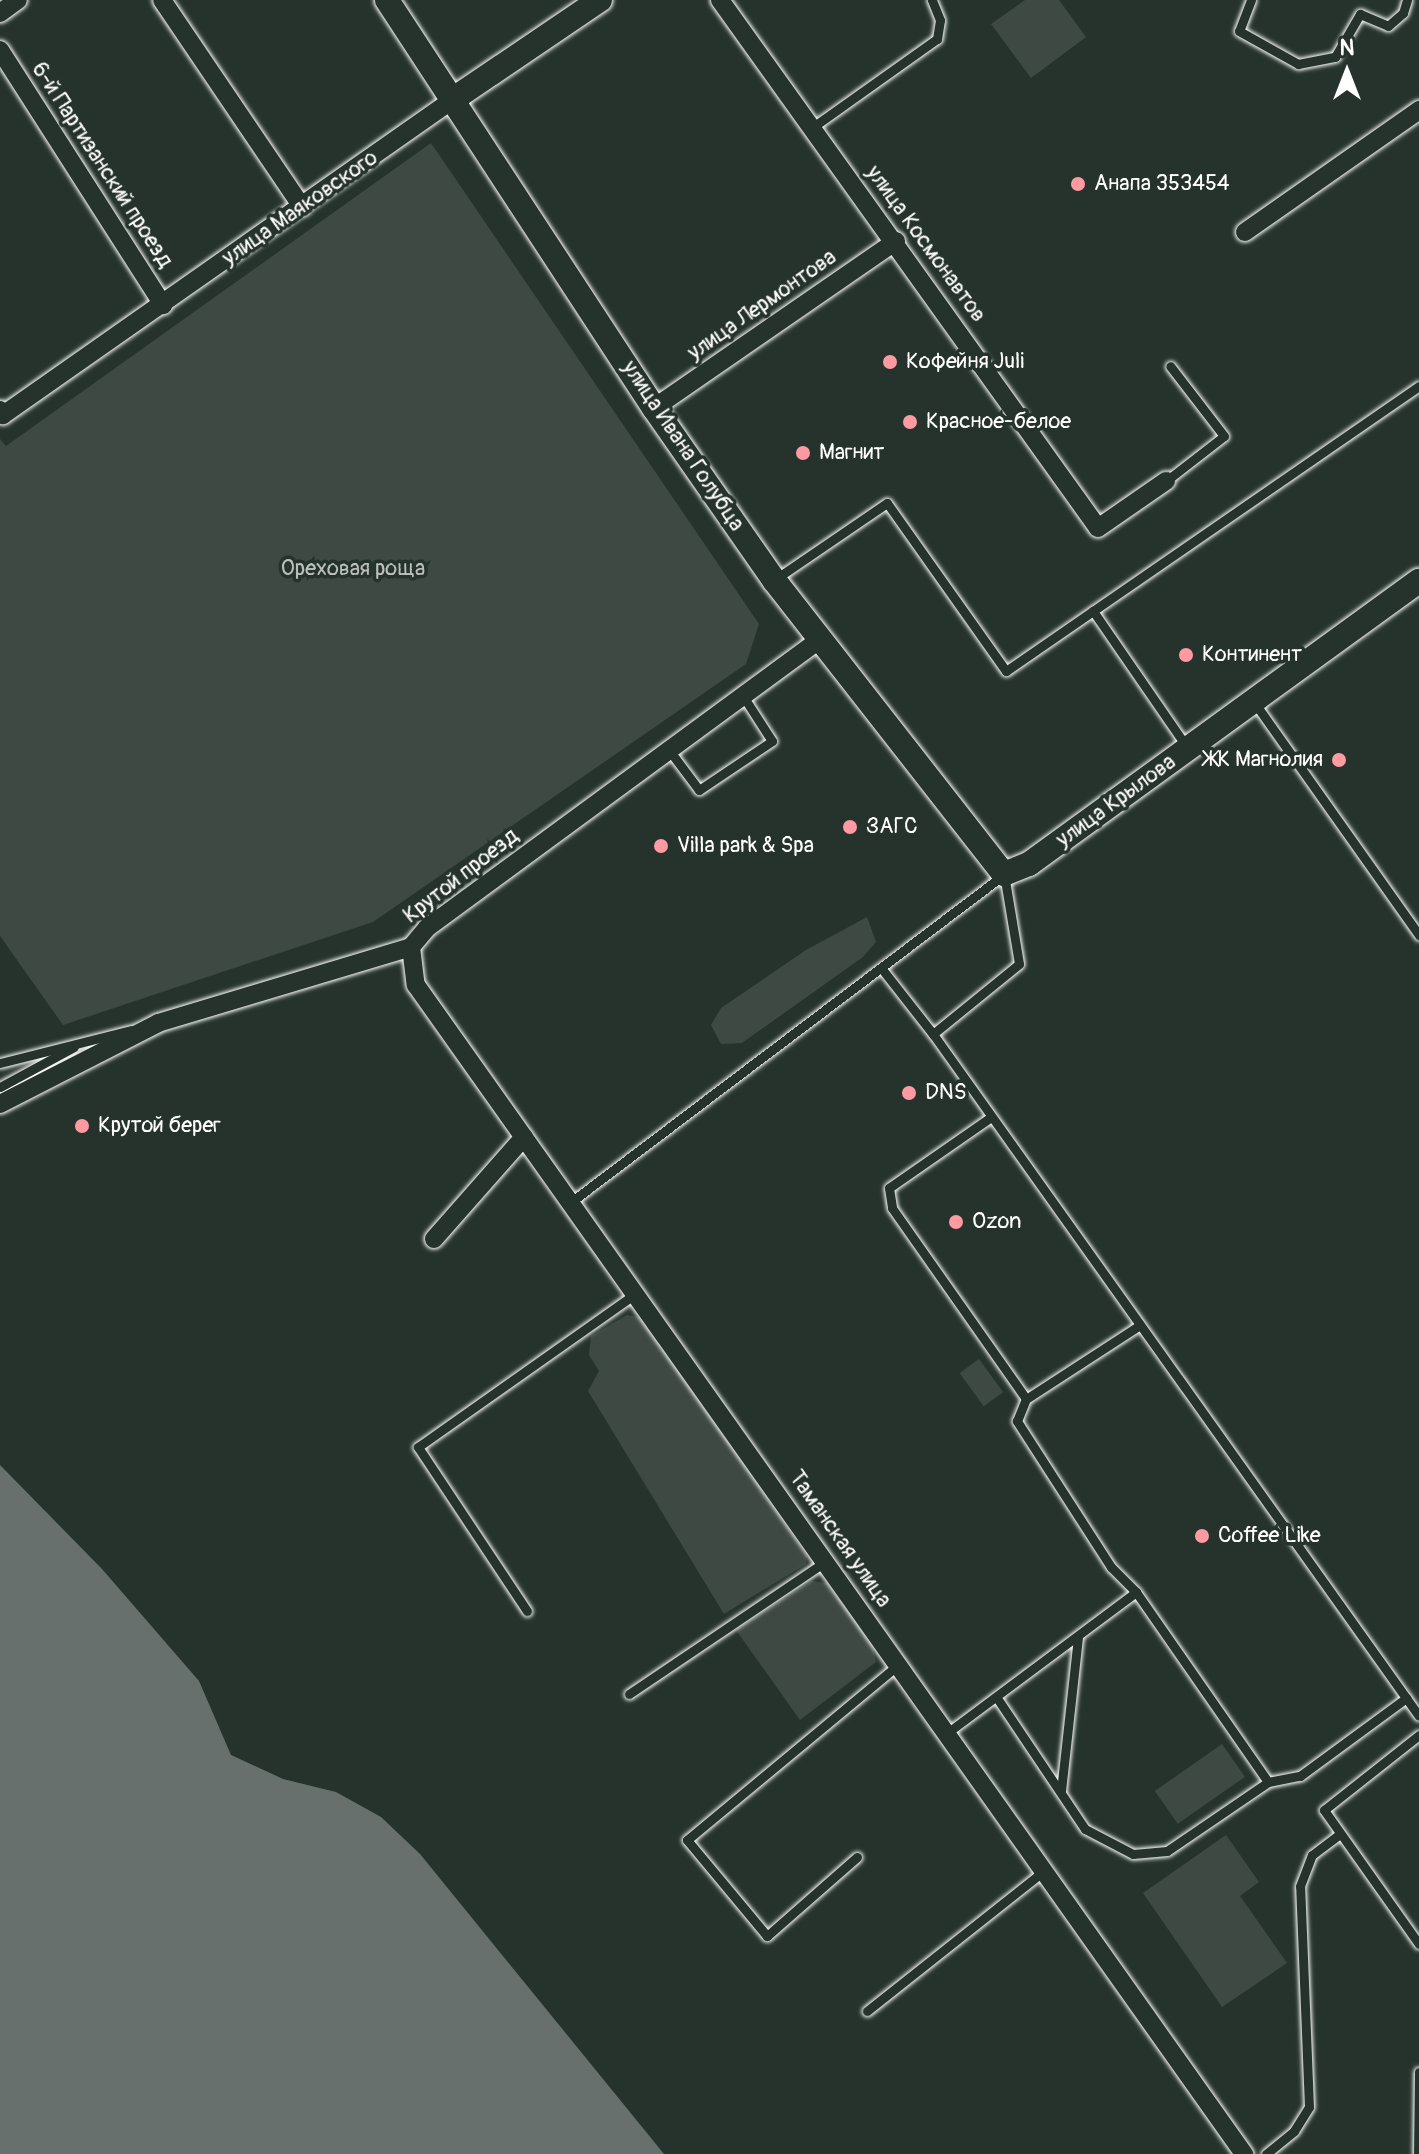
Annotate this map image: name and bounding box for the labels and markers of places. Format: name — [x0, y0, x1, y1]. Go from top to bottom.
place label: Анапа 353454 — [1094, 171, 1230, 197]
marker: Анапа 353454 — [1069, 175, 1087, 193]
place label: Кофейня Juli — [906, 349, 1024, 375]
marker: Кофейня Juli — [881, 353, 899, 371]
place label: Красное-белое — [926, 409, 1071, 435]
marker: Красное-белое — [901, 413, 919, 431]
place label: Магнит — [819, 440, 884, 466]
marker: Магнит — [794, 444, 812, 462]
place label: Континент — [1202, 642, 1302, 668]
marker: Континент — [1177, 646, 1195, 664]
place label: ЖК Магнолия — [1204, 747, 1323, 773]
marker: ЖК Магнолия — [1330, 751, 1348, 769]
place label: ЗАГС — [866, 814, 918, 840]
marker: ЗАГС — [841, 818, 859, 836]
place label: Villa park & Spa — [677, 833, 814, 859]
marker: Villa park & Spa — [652, 837, 670, 855]
place label: DNS — [925, 1080, 966, 1106]
marker: DNS — [900, 1084, 918, 1102]
place label: Крутой берег — [98, 1113, 221, 1139]
marker: Крутой берег — [73, 1117, 91, 1135]
place label: Ozon — [972, 1209, 1021, 1235]
marker: Ozon — [947, 1213, 965, 1231]
place label: Coffee Like — [1218, 1523, 1321, 1549]
marker: Coffee Like — [1193, 1527, 1211, 1545]

